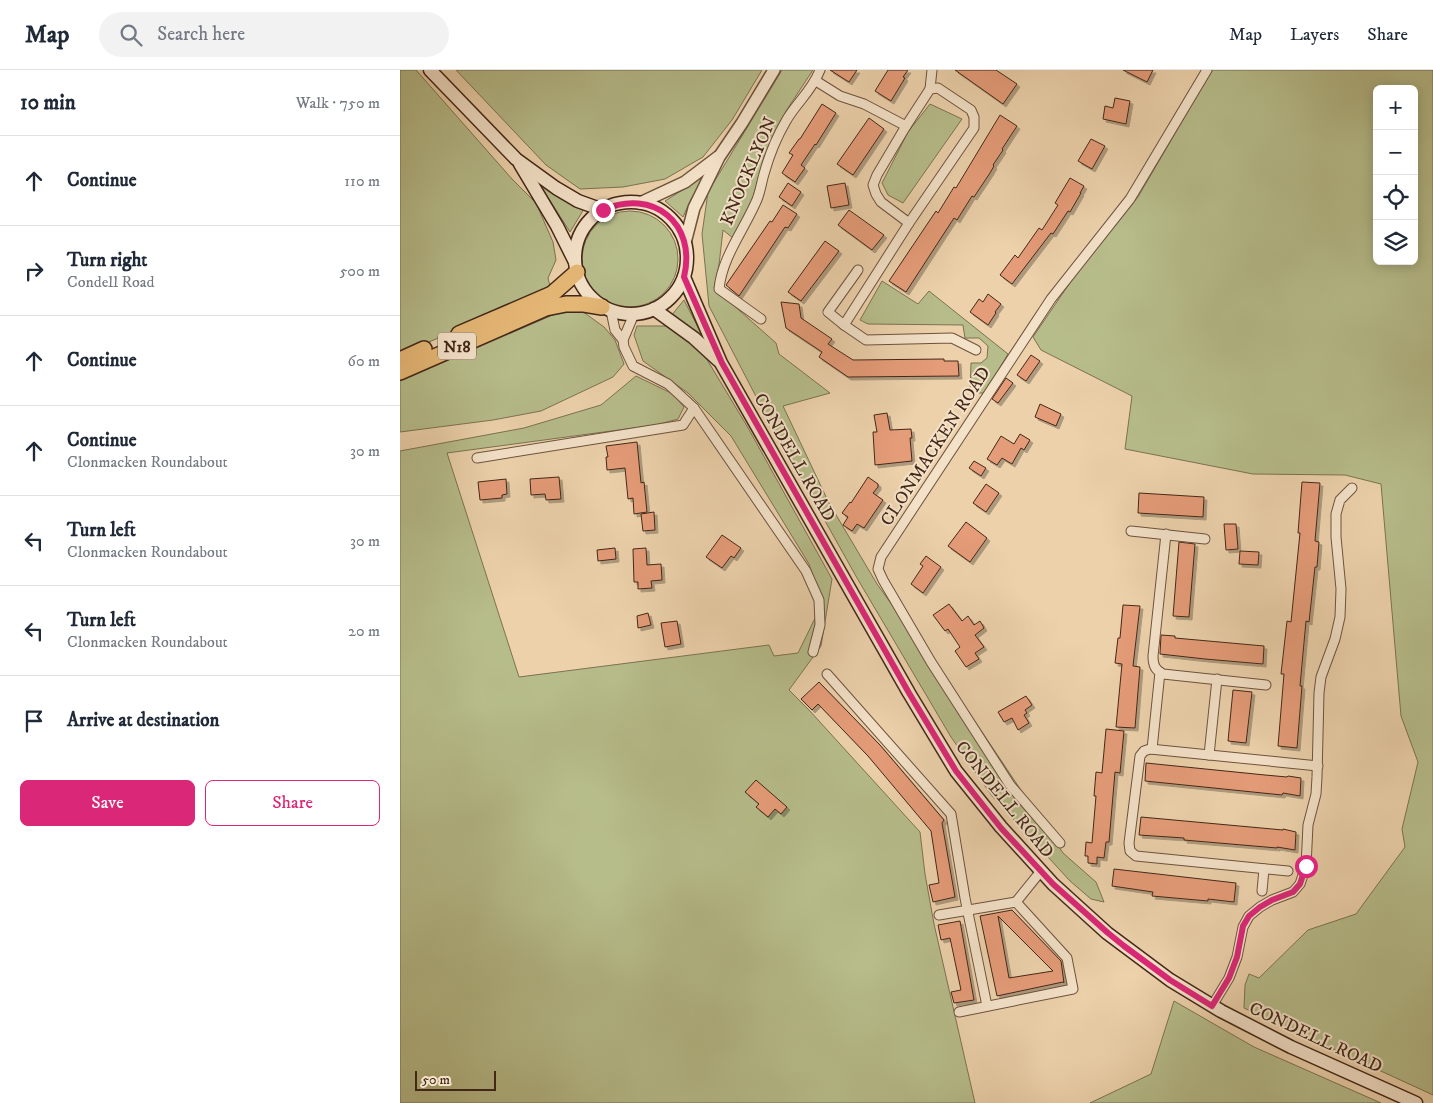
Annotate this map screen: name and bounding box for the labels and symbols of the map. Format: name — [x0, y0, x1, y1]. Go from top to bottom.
street label: KNOCKLYON — [716, 114, 782, 229]
route end — [592, 199, 615, 222]
road number: N18 — [438, 332, 476, 360]
street label: CLONMACKEN ROAD — [876, 363, 996, 530]
street label: CONDELL ROAD — [749, 389, 840, 526]
street label: CONDELL ROAD — [950, 737, 1058, 863]
route start — [1295, 855, 1318, 878]
street label: CONDELL ROAD — [1246, 997, 1386, 1078]
scale bar — [415, 1068, 496, 1091]

